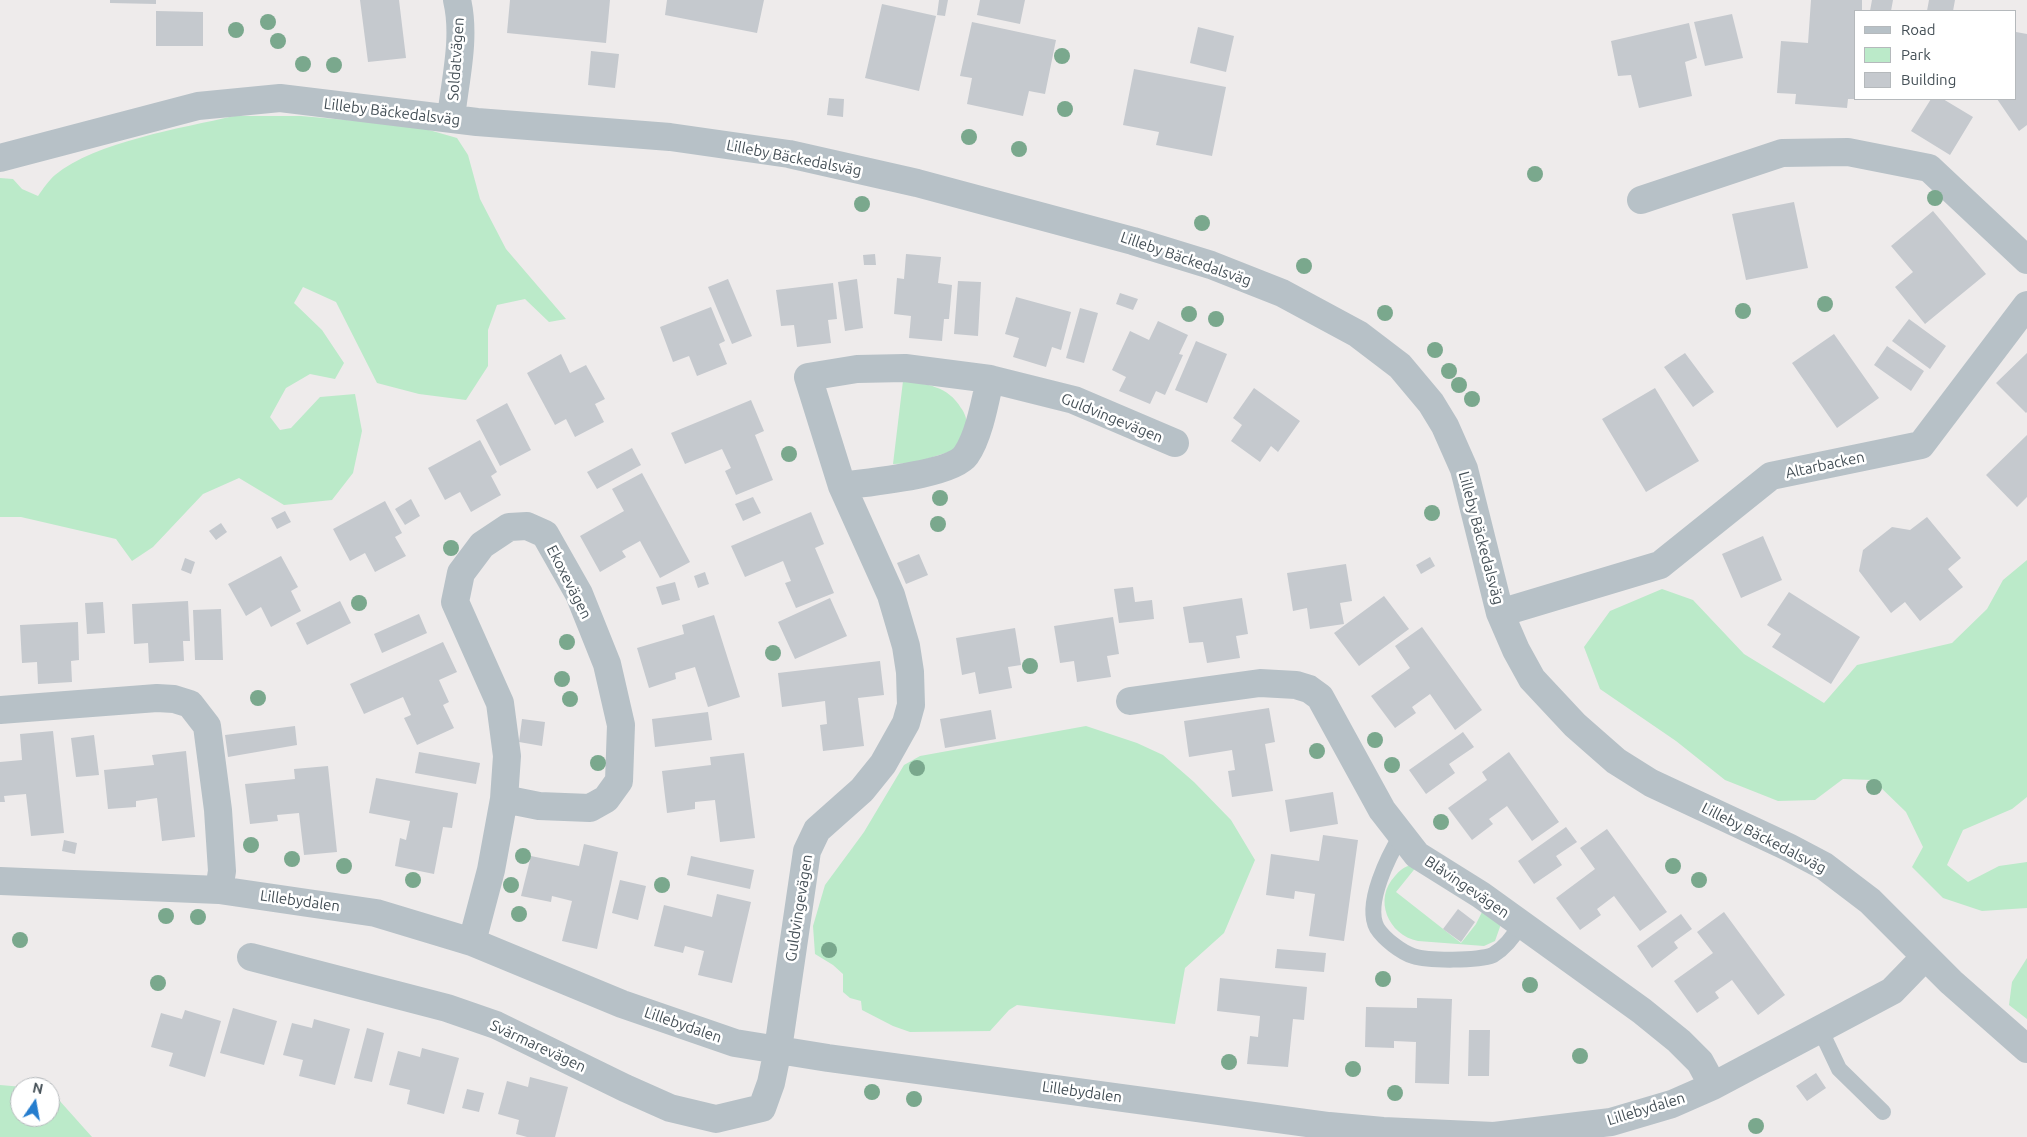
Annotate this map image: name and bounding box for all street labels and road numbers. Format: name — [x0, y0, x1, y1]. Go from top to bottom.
street label: Soldatvägen — [444, 17, 468, 101]
street label: Lilleby Bäckedalsväg — [323, 95, 461, 129]
street label: Lilleby Bäckedalsväg — [725, 136, 863, 180]
street label: Lilleby Bäckedalsväg — [1118, 228, 1254, 290]
street label: Guldvingevägen — [1058, 389, 1166, 447]
street label: Altarbacken — [1784, 448, 1866, 482]
street label: Lilleby Bäckedalsväg — [1455, 469, 1507, 607]
street label: Ekoxevägen — [543, 542, 595, 622]
street label: Lilleby Bäckedalsväg — [1699, 799, 1829, 877]
street label: Blåvingevägen — [1421, 852, 1513, 922]
street label: Guldvingevägen — [782, 853, 816, 963]
street label: Lillebydalen — [259, 886, 341, 916]
street label: Lillebydalen — [642, 1003, 724, 1047]
street label: Svärmarevägen — [487, 1016, 589, 1076]
street label: Lillebydalen — [1041, 1077, 1123, 1107]
street label: Lillebydalen — [1605, 1089, 1687, 1129]

